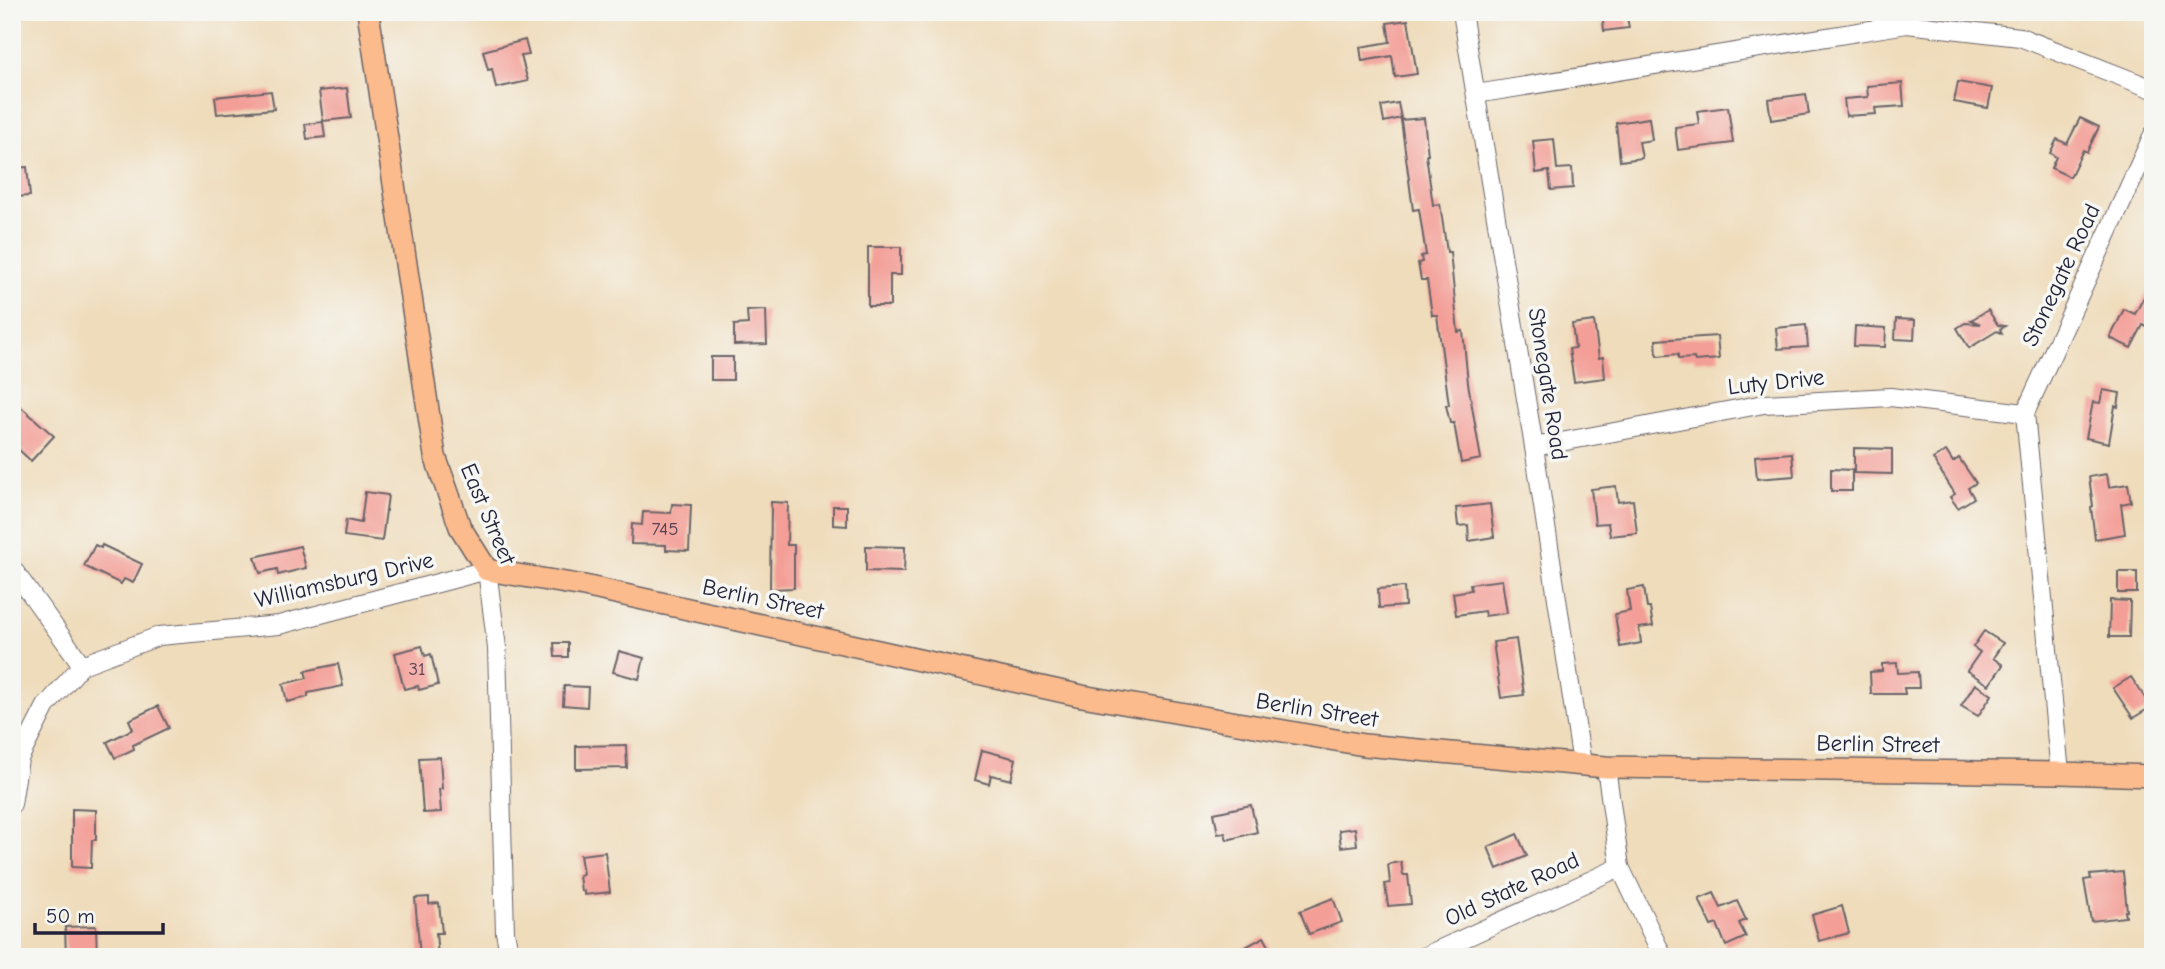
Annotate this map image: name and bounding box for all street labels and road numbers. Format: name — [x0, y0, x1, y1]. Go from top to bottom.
street label: Stonegate Road — [2016, 200, 2106, 350]
street label: Stonegate Road — [1523, 306, 1573, 462]
street label: Luty Drive — [1726, 364, 1826, 400]
street label: East Street — [455, 459, 522, 570]
street label: Williamsburg Drive — [252, 546, 436, 614]
street label: Berlin Street — [700, 573, 827, 625]
street label: Berlin Street — [1254, 687, 1381, 733]
street label: Berlin Street — [1816, 729, 1941, 759]
street label: Old State Road — [1441, 846, 1583, 932]

